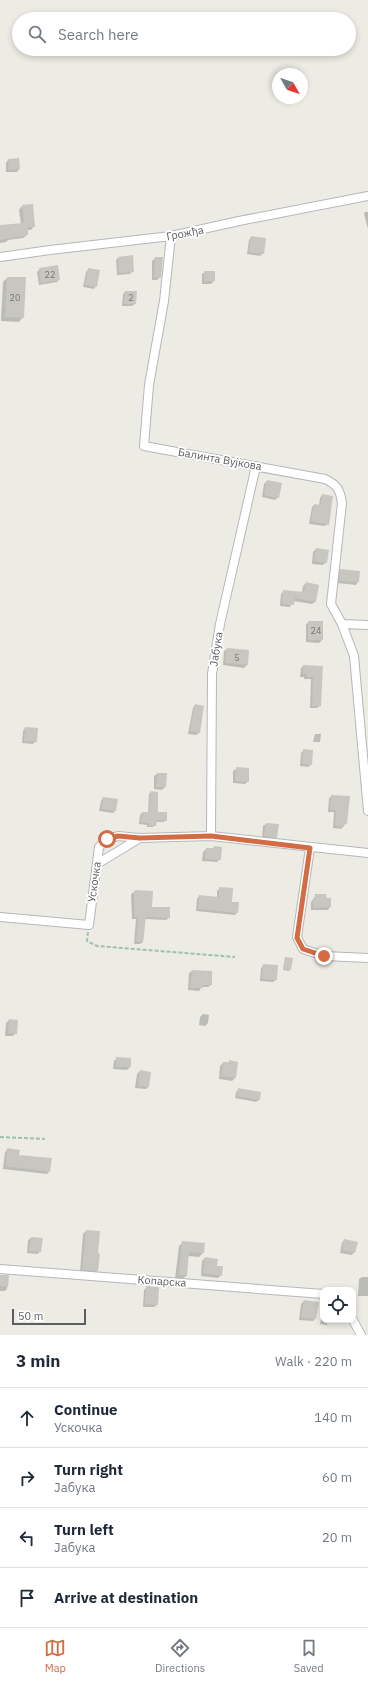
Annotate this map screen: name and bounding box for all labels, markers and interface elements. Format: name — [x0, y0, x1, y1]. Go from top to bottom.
search box — [12, 12, 356, 56]
icon: search — [26, 23, 48, 45]
text: Search here — [58, 25, 138, 44]
north arrow — [272, 68, 308, 104]
street label: Грожђа — [165, 223, 205, 243]
house number: 22 — [45, 269, 55, 280]
house number: 20 — [10, 292, 20, 303]
house number: 2 — [128, 292, 134, 303]
street label: Балинта Вујкова — [177, 445, 263, 473]
house number: 24 — [311, 625, 321, 636]
street label: Јабука — [206, 631, 226, 667]
house number: 5 — [234, 652, 240, 663]
route start — [98, 830, 116, 848]
street label: Ускочка — [84, 861, 104, 903]
route end — [315, 947, 333, 965]
street label: Копарска — [137, 1272, 187, 1290]
map controls — [320, 1287, 356, 1323]
button: locate — [320, 1287, 356, 1323]
scale bar — [12, 1307, 86, 1326]
text: 50 m — [18, 1309, 43, 1323]
text: 3 min — [16, 1350, 60, 1372]
text: Walk · 220 m — [275, 1353, 352, 1370]
text: Continue — [54, 1400, 118, 1419]
icon: ahead — [16, 1407, 38, 1429]
text: 140 m — [314, 1409, 352, 1426]
text: Ускочка — [54, 1419, 102, 1436]
text: Turn right — [54, 1460, 123, 1479]
icon: right — [16, 1467, 38, 1489]
text: 60 m — [322, 1469, 352, 1486]
text: Јабука — [54, 1479, 95, 1496]
text: Turn left — [54, 1520, 114, 1539]
icon: left — [16, 1527, 38, 1549]
text: 20 m — [322, 1529, 352, 1546]
text: Јабука — [54, 1539, 95, 1556]
icon: arrive — [16, 1587, 38, 1609]
text: Arrive at destination — [54, 1588, 198, 1607]
tab: Map — [44, 1637, 66, 1675]
tab: Directions — [155, 1637, 205, 1675]
tab: Saved — [294, 1637, 324, 1675]

